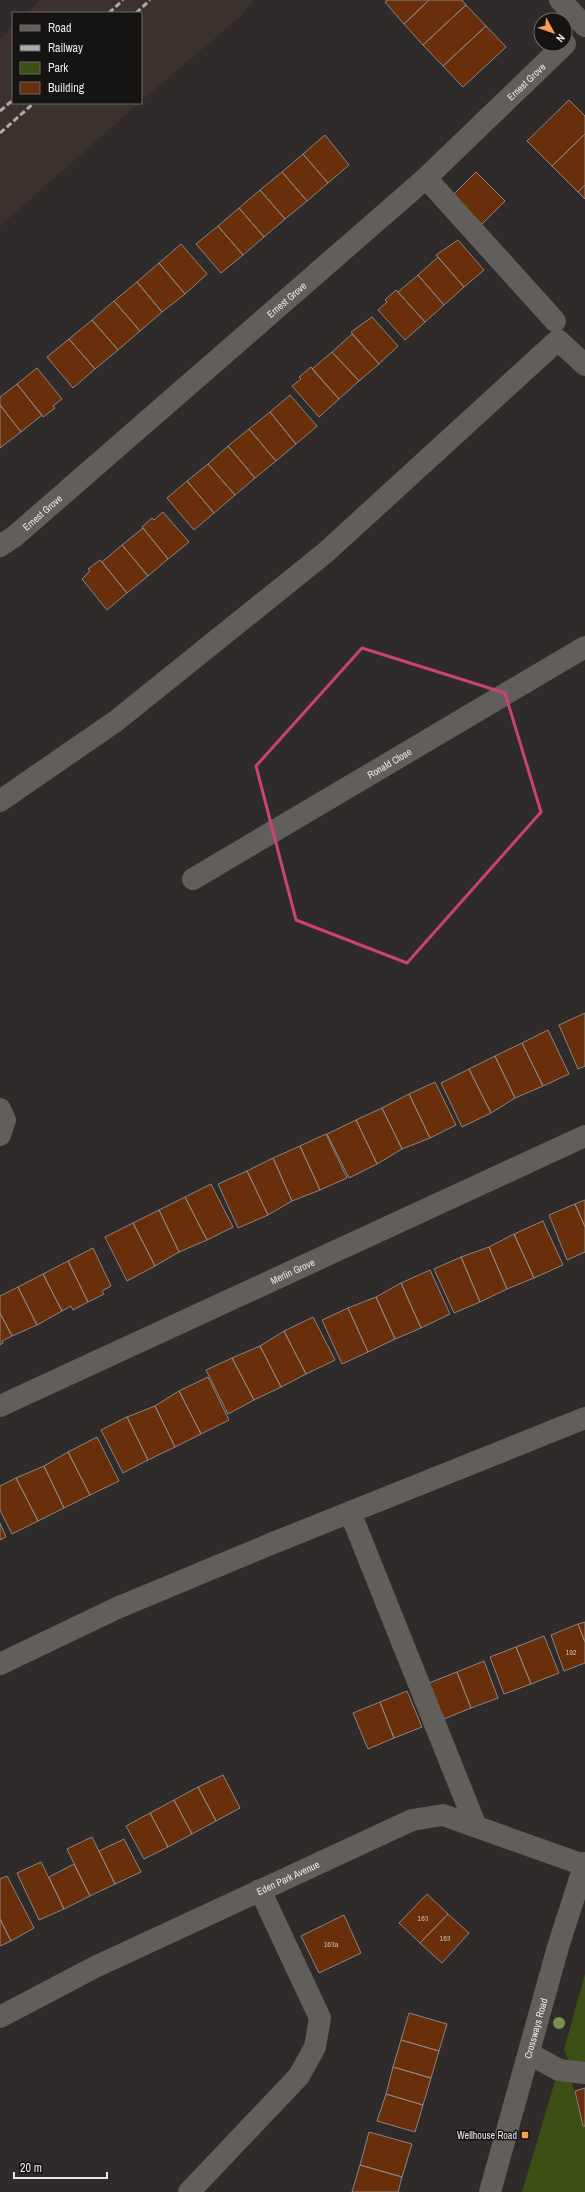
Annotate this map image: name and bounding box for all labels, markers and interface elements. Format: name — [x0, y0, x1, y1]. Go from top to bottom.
legend — [12, 12, 142, 104]
north arrow — [533, 12, 573, 52]
text: Road — [48, 20, 72, 36]
text: N — [553, 31, 568, 45]
text: Railway — [48, 40, 83, 56]
text: Park — [48, 60, 68, 76]
street label: Ernest Grove — [504, 60, 548, 103]
text: Building — [48, 80, 85, 96]
street label: Ernest Grove — [264, 278, 309, 320]
street label: Ernest Grove — [20, 491, 65, 533]
street label: Ronald Close — [365, 745, 414, 781]
street label: Merlin Grove — [268, 1255, 317, 1287]
house number: 192 — [566, 1647, 577, 1657]
street label: Eden Park Avenue — [254, 1857, 322, 1898]
house number: 163 — [418, 1913, 429, 1923]
house number: 163 — [440, 1933, 451, 1943]
house number: 163a — [324, 1939, 339, 1949]
street label: Crossways Road — [521, 1997, 550, 2060]
place label: Wellhouse Road — [457, 2129, 517, 2142]
marker: Wellhouse Road — [520, 2130, 530, 2140]
scale bar — [14, 2154, 107, 2180]
text: 20 m — [20, 2160, 42, 2176]

